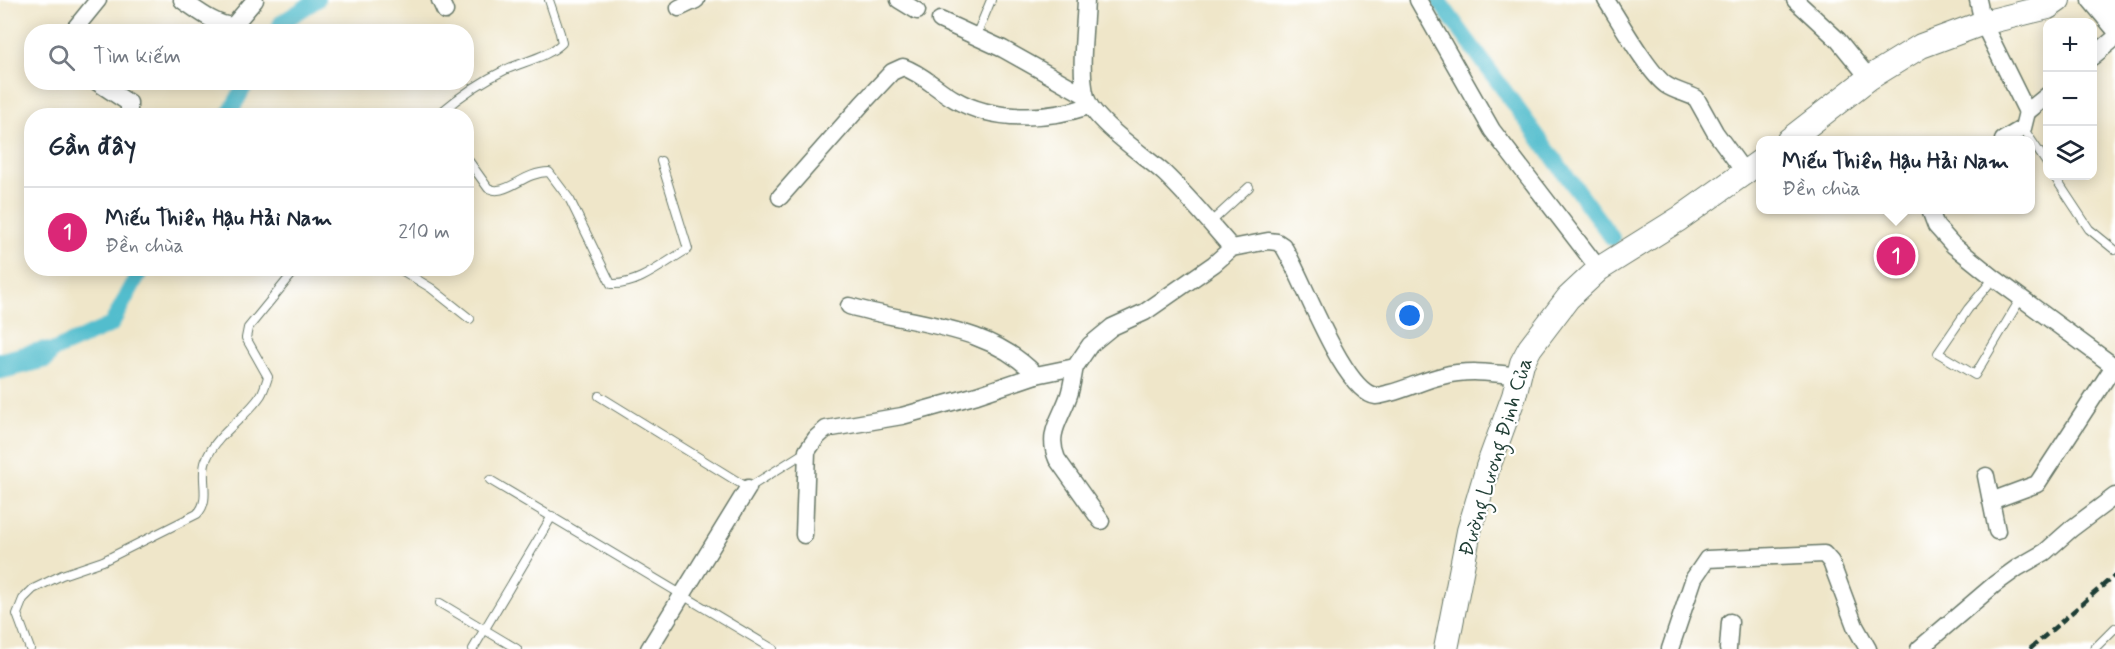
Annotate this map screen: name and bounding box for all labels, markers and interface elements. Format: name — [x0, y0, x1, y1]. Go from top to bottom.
map controls — [2043, 18, 2097, 180]
button: + — [2043, 18, 2097, 72]
search box — [24, 24, 474, 90]
icon: search — [45, 41, 78, 74]
text: Tìm kiếm — [93, 43, 181, 71]
button: − — [2043, 72, 2097, 126]
button: layers — [2043, 126, 2097, 180]
text: Gần đây — [48, 130, 136, 164]
popup — [1756, 136, 2035, 214]
text: Miếu Thiên Hậu Hải Nam — [1782, 148, 2009, 176]
text: Đền chùa — [1782, 176, 1861, 203]
text: Miếu Thiên Hậu Hải Nam — [105, 205, 332, 233]
text: 1 — [63, 219, 72, 246]
text: 210 m — [398, 219, 450, 246]
text: Đền chùa — [105, 233, 184, 260]
pin: 1 — [1876, 234, 1916, 278]
your location — [1395, 301, 1424, 330]
street label: Đường Lương Định Của — [1452, 354, 1541, 560]

